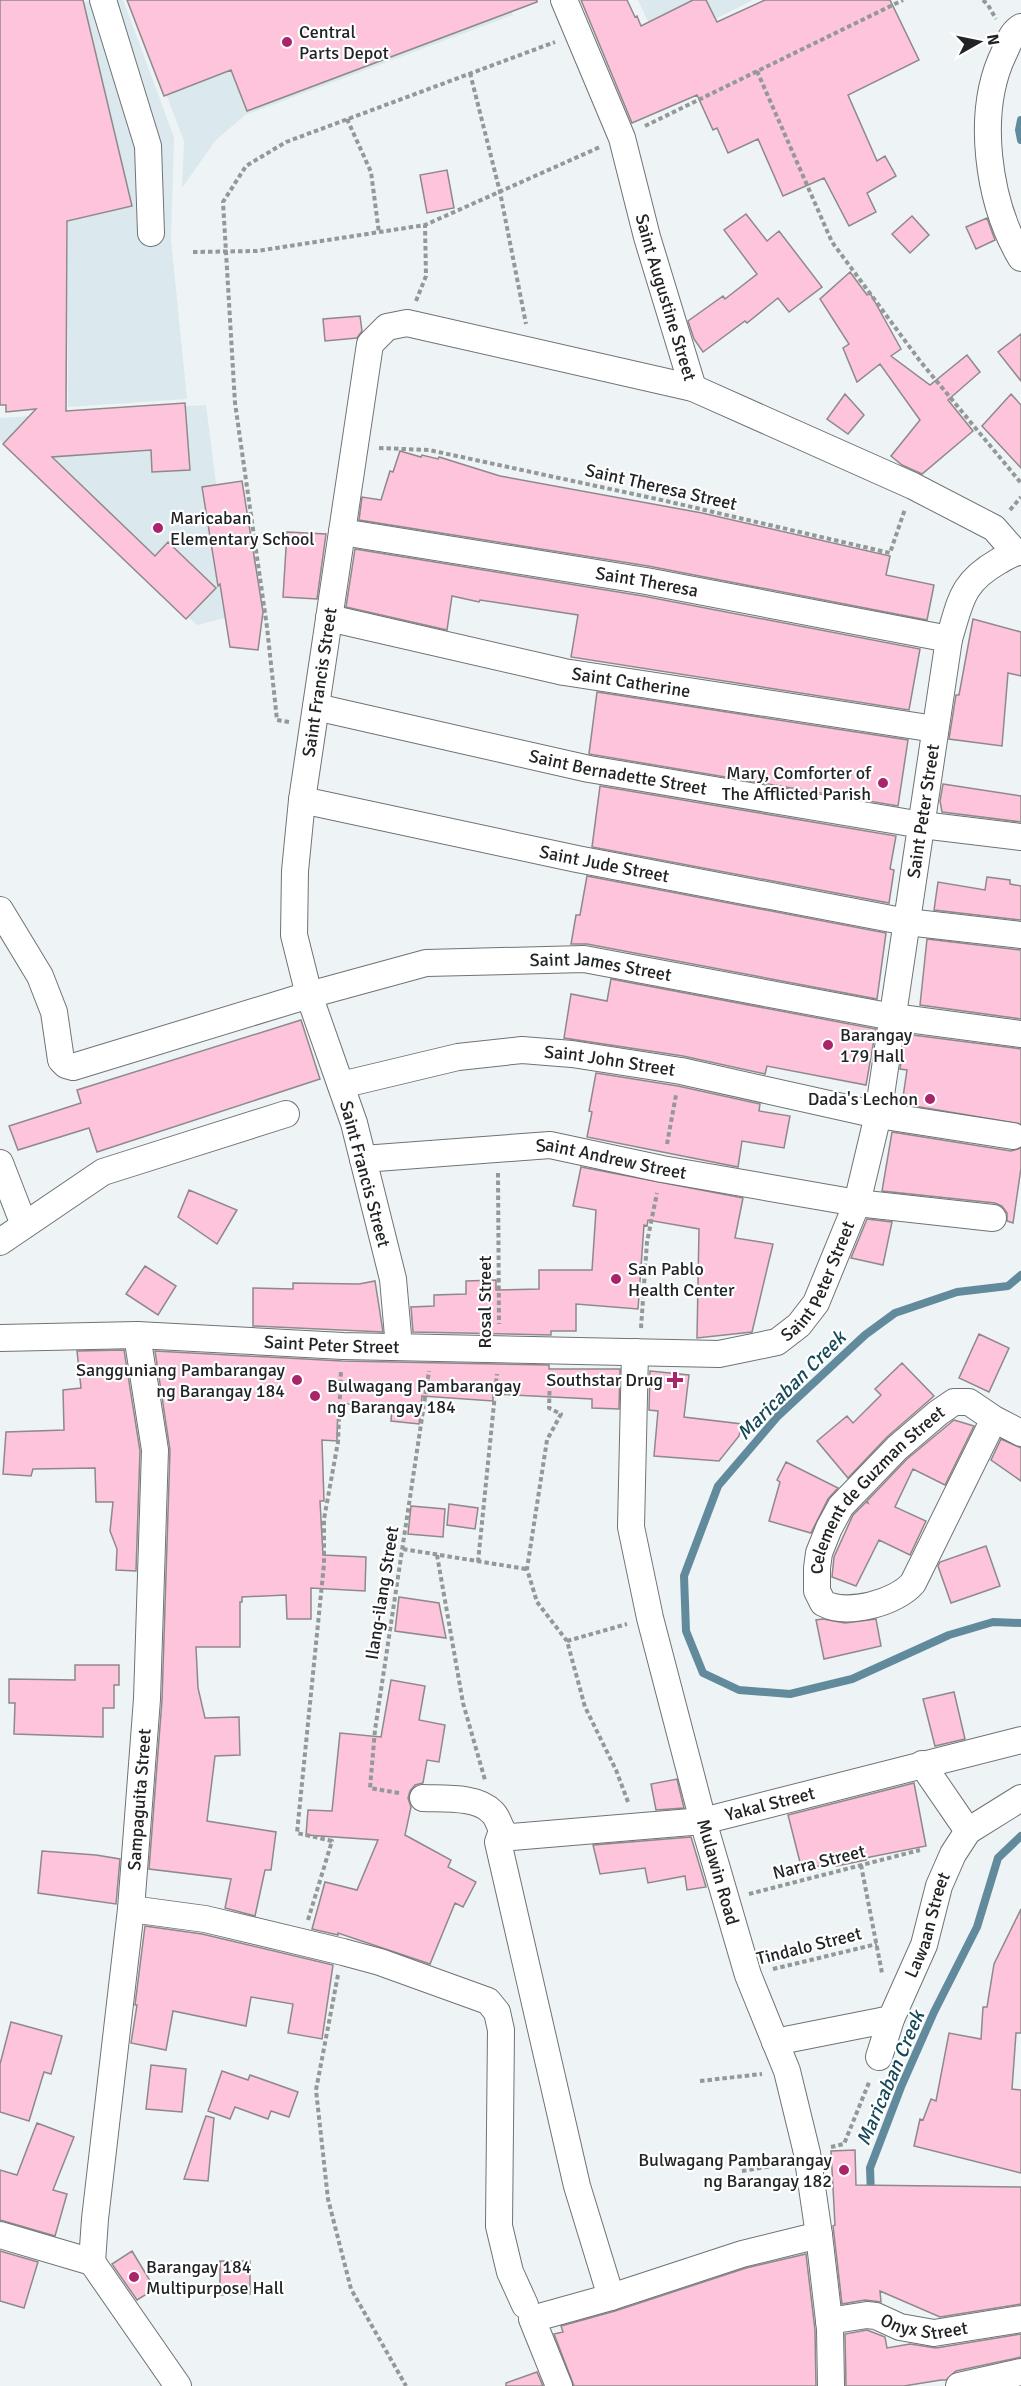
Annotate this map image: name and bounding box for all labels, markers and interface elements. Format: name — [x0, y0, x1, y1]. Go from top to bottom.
north arrow — [949, 12, 1009, 72]
place label: Central Parts Depot — [299, 21, 389, 64]
text: N — [982, 33, 1004, 47]
marker: Central Parts Depot — [280, 35, 294, 49]
street label: Saint Augustine Street — [631, 212, 701, 384]
street label: Saint Theresa Street — [583, 459, 739, 515]
place label: Maricaban Elementary School — [170, 507, 315, 550]
marker: Maricaban Elementary School — [151, 521, 165, 535]
street label: Saint Theresa — [594, 562, 700, 602]
street label: Saint Francis Street — [298, 606, 342, 759]
street label: Saint Catherine — [570, 662, 692, 702]
street label: Saint Peter Street — [902, 742, 944, 880]
street label: Saint Bernadette Street — [527, 745, 708, 800]
place label: Mary, Comforter of The Afflicted Parish — [722, 762, 872, 805]
marker: Mary, Comforter of The Afflicted Parish — [876, 776, 890, 790]
street label: Saint Jude Street — [537, 840, 671, 887]
street label: Saint James Street — [529, 948, 673, 986]
place label: Barangay 179 Hall — [840, 1024, 913, 1067]
marker: Barangay 179 Hall — [821, 1038, 835, 1052]
street label: Saint John Street — [543, 1041, 677, 1081]
place label: Dada's Lechon — [808, 1088, 918, 1110]
marker: Dada's Lechon — [923, 1092, 937, 1106]
street label: Saint Francis Street — [335, 1098, 395, 1250]
street label: Saint Andrew Street — [535, 1133, 688, 1184]
street label: Saint Peter Street — [776, 1218, 859, 1346]
street label: Rosal Street — [474, 1255, 496, 1349]
place label: San Pablo Health Center — [628, 1258, 735, 1301]
marker: San Pablo Health Center — [609, 1272, 623, 1286]
water label: Maricaban Creek — [732, 1324, 853, 1445]
street label: Saint Peter Street — [263, 1331, 400, 1358]
place label: Sangguniang Pambarangay ng Barangay 184 — [76, 1359, 286, 1402]
place label: Southstar Drug — [546, 1369, 663, 1391]
marker: Sangguniang Pambarangay ng Barangay 184 — [290, 1373, 304, 1387]
marker: Southstar Drug — [668, 1373, 682, 1387]
place label: Bulwagang Pambarangay ng Barangay 184 — [327, 1375, 521, 1418]
marker: Bulwagang Pambarangay ng Barangay 184 — [308, 1389, 322, 1403]
street label: Celement de Guzman Street — [806, 1401, 949, 1574]
street label: Ilang-ilang Street — [361, 1525, 403, 1661]
street label: Sampaguita Street — [123, 1728, 156, 1871]
street label: Yakal Street — [723, 1782, 817, 1826]
street label: Mulawin Road — [692, 1817, 744, 1928]
street label: Narra Street — [771, 1840, 867, 1884]
street label: Lawaan Street — [900, 1869, 955, 1981]
street label: Tindalo Street — [754, 1922, 864, 1970]
water label: Maricaban Creek — [851, 2005, 931, 2149]
place label: Bulwagang Pambarangay ng Barangay 182 — [638, 2149, 833, 2192]
marker: Bulwagang Pambarangay ng Barangay 182 — [837, 2163, 851, 2177]
place label: Barangay 184 Multipurpose Hall — [146, 2256, 284, 2299]
marker: Barangay 184 Multipurpose Hall — [127, 2270, 141, 2284]
street label: Onyx Street — [877, 2308, 969, 2344]

